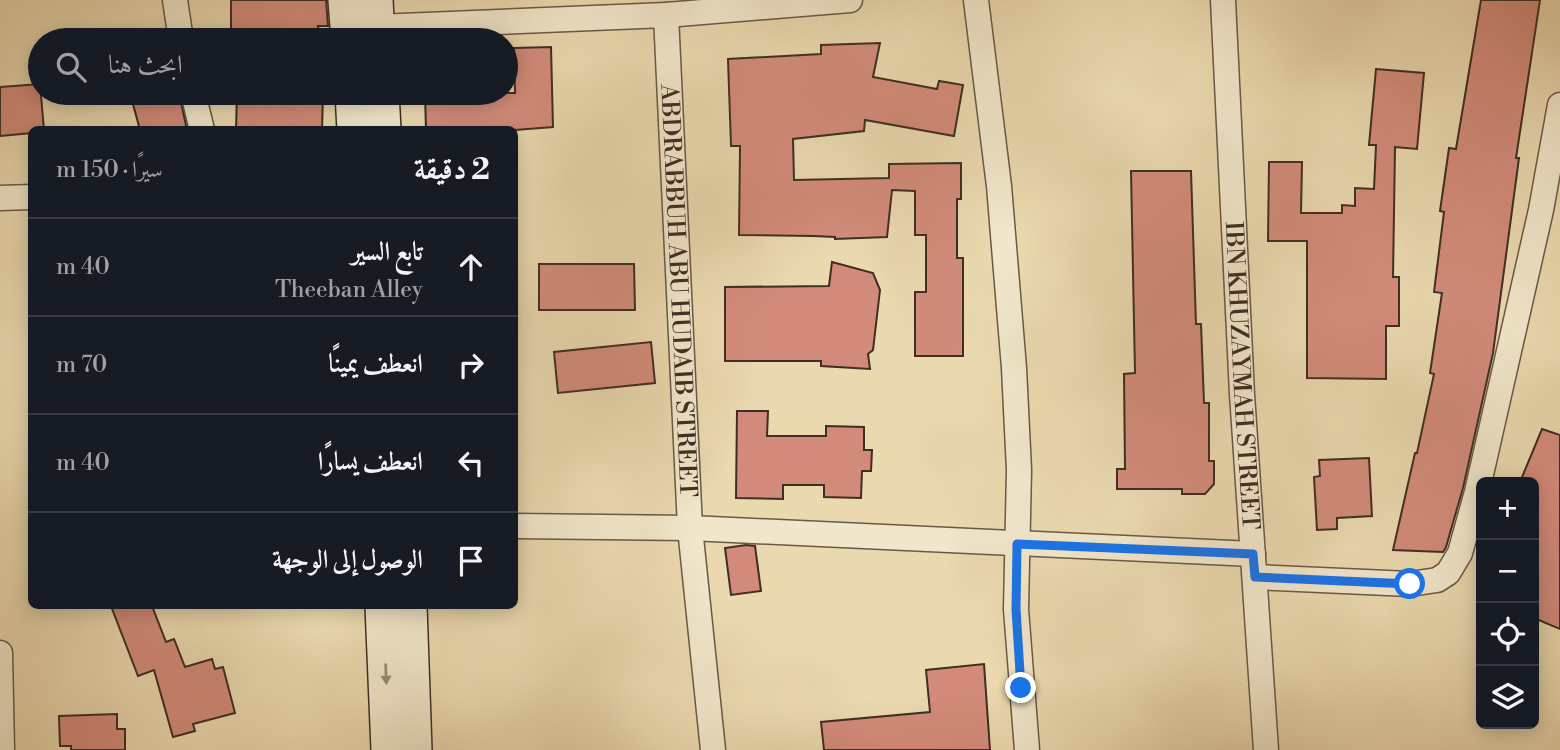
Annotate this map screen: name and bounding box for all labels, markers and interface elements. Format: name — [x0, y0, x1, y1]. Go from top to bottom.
search box — [28, 28, 518, 105]
icon: search — [52, 48, 90, 86]
text: ابحث هنا — [108, 49, 183, 81]
street label: ABDRABBUH ABU HUDAIB STREET — [653, 83, 703, 498]
text: 2 دقيقة — [414, 151, 490, 189]
text: سيرًا · 150 m — [56, 156, 163, 184]
street label: IBN KHUZAYMAH STREET — [1218, 221, 1265, 531]
text: تابع السير — [351, 236, 423, 268]
icon: ahead — [452, 248, 490, 286]
text: 40 m — [56, 253, 110, 281]
text: Theeban Alley — [275, 276, 423, 304]
icon: right — [452, 346, 490, 384]
text: انعطف يمينًا — [328, 348, 423, 380]
text: 70 m — [56, 351, 107, 379]
icon: left — [452, 444, 490, 482]
text: انعطف يسارًا — [318, 446, 423, 478]
text: 40 m — [56, 449, 110, 477]
map controls — [1476, 477, 1539, 729]
button: + — [1476, 477, 1539, 540]
button: − — [1476, 540, 1539, 603]
icon: arrive — [452, 542, 490, 580]
text: الوصول إلى الوجهة — [272, 544, 423, 576]
route start — [1394, 568, 1425, 599]
button: locate — [1476, 603, 1539, 666]
one-way arrow — [380, 663, 391, 685]
button: layers — [1476, 666, 1539, 729]
route end — [1005, 672, 1036, 703]

